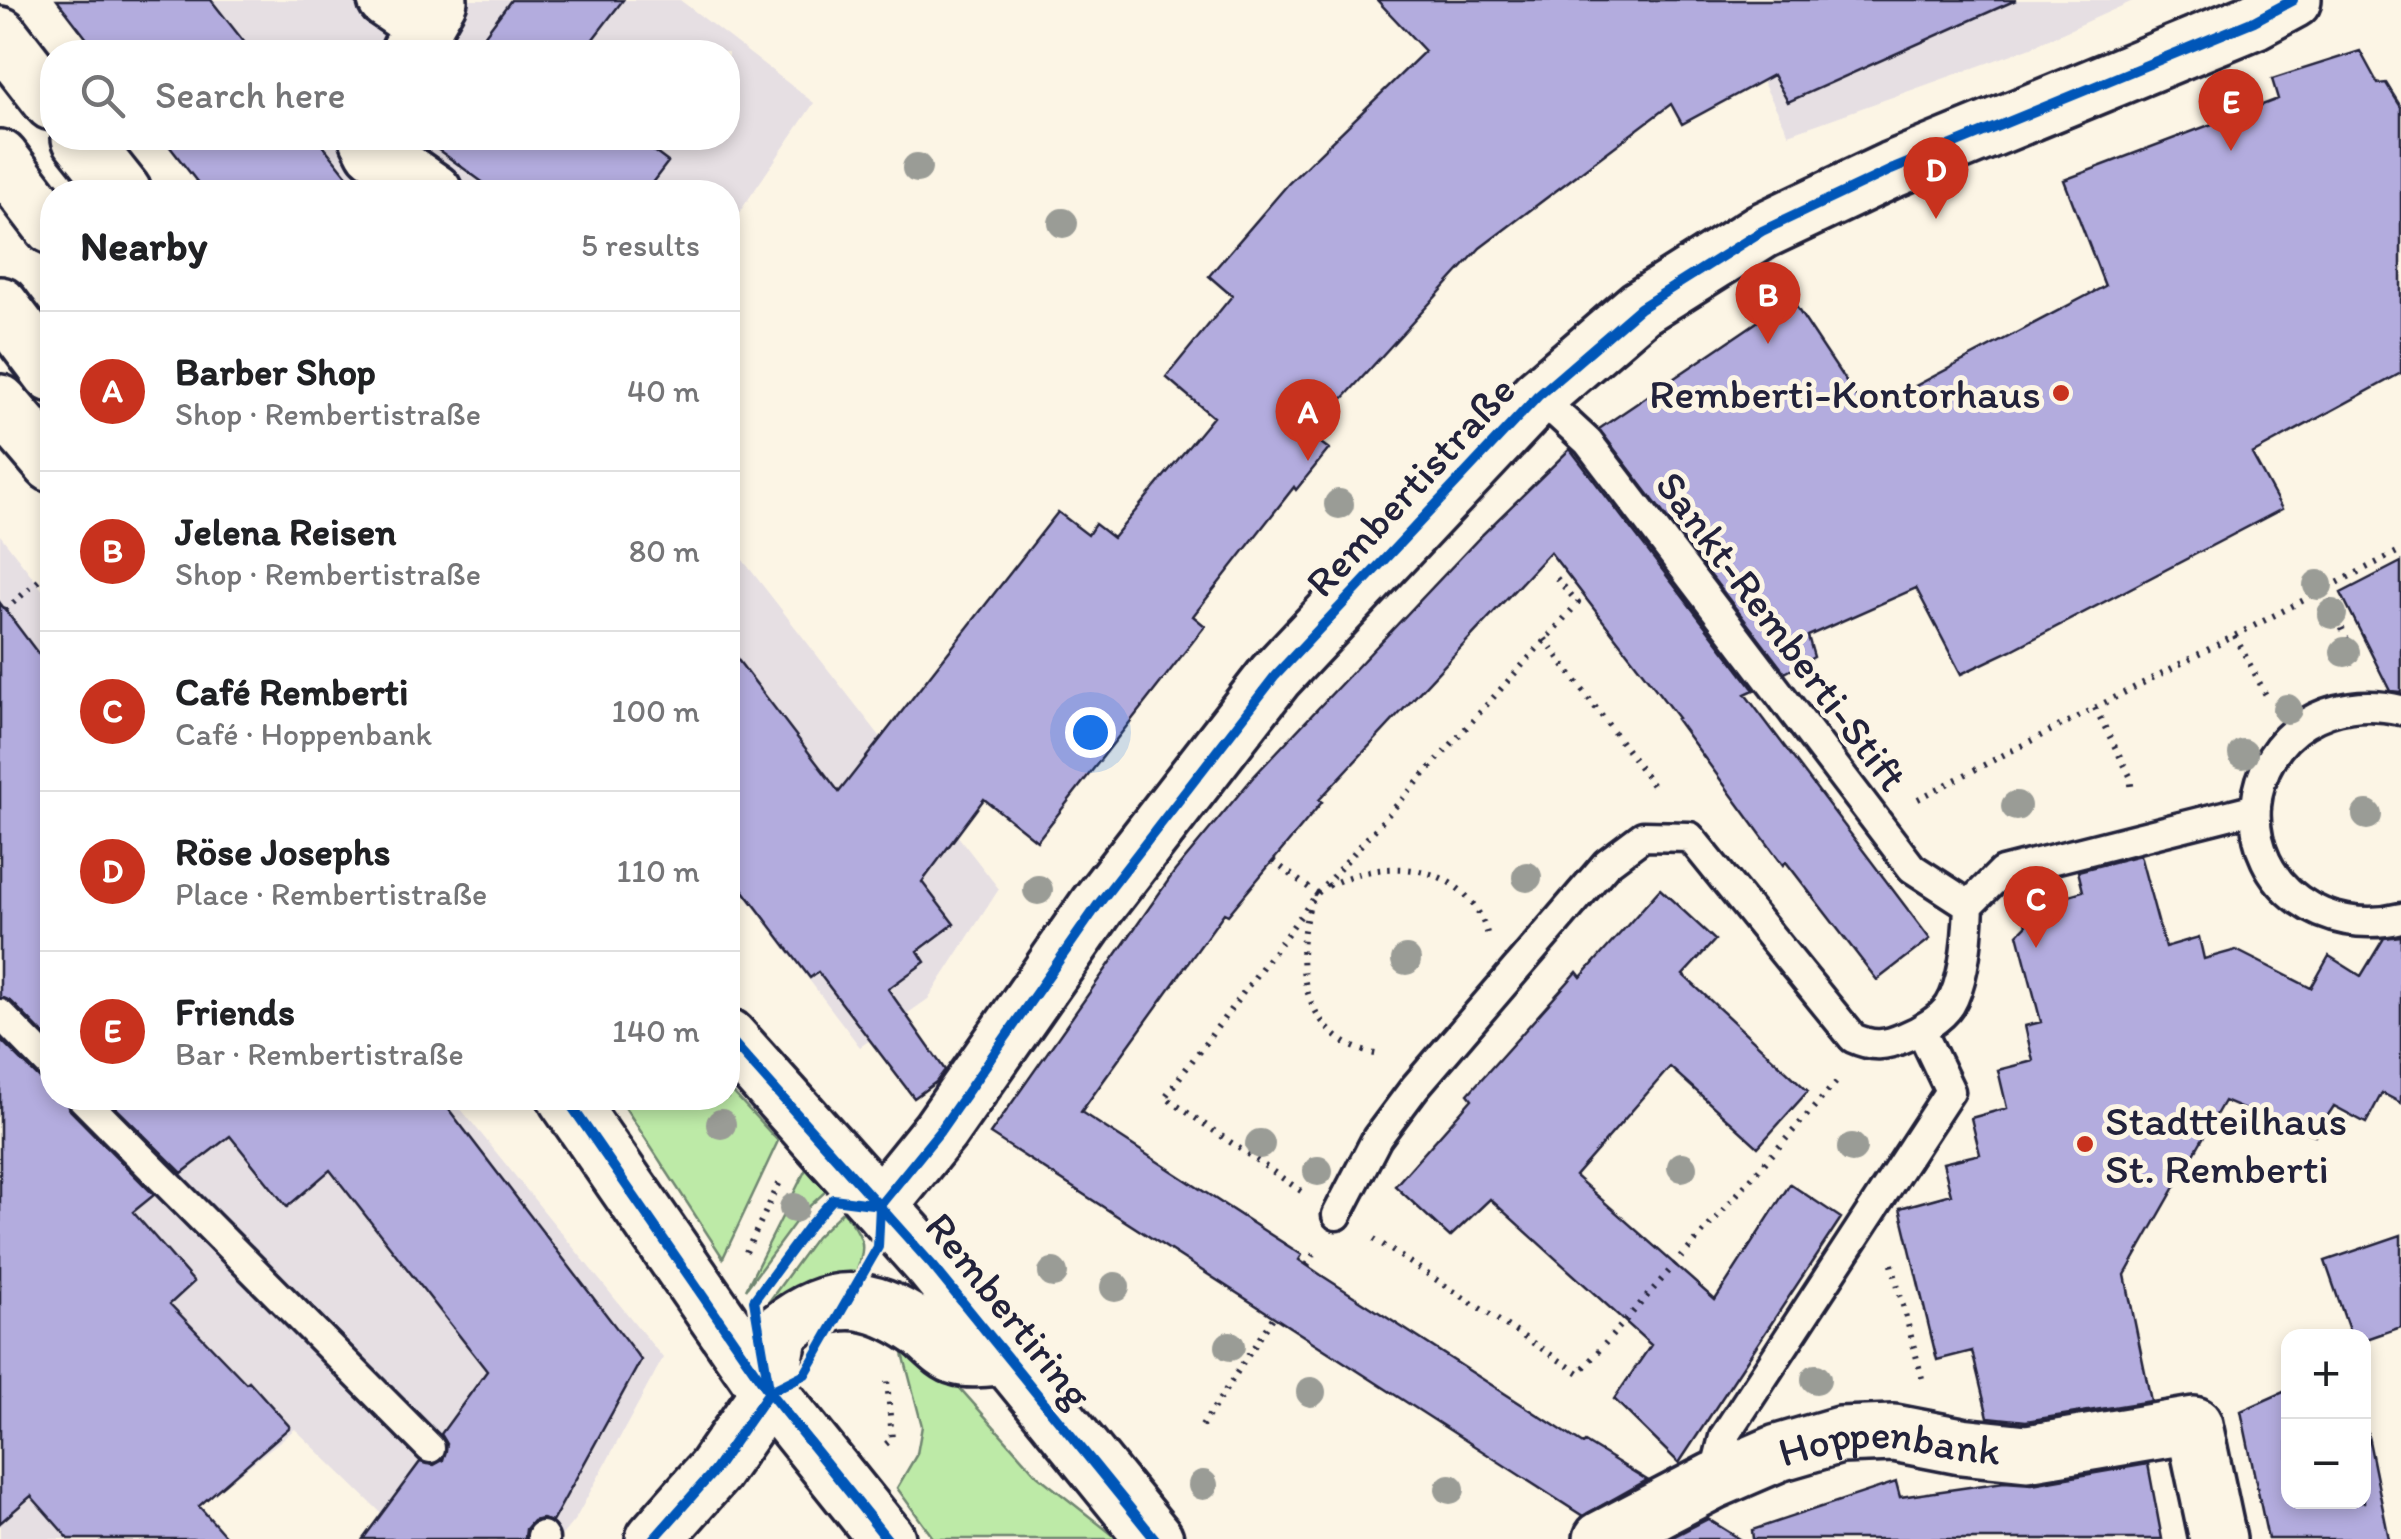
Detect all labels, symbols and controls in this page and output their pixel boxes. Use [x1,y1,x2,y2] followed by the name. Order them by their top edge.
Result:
[40,40,740,150] search box
[75,68,130,123] icon: search
[2198,68,2264,151] pin: E
[155,72,346,118] text: Search here
[1904,136,1968,219] pin: D
[80,220,207,271] text: Nearby
[581,226,700,264] text: 5 results
[1736,262,1800,344] pin: B
[175,349,376,395] text: Barber Shop
[1294,365,1526,607] street label: Rembertistraße
[1649,368,2041,419] place label: Remberti-Kontorhaus
[102,372,123,410] text: A
[627,372,700,410] text: 40 m
[1276,378,1340,461] pin: A
[2050,382,2072,404] marker: Remberti-Kontorhaus
[175,395,481,433] text: Shop · Rembertistraße
[1645,461,1919,801] street label: Sankt-Remberti-Stift
[175,509,397,555] text: Jelena Reisen
[102,532,123,570] text: B
[629,532,700,570] text: 80 m
[175,555,481,593] text: Shop · Rembertistraße
[175,669,408,715] text: Café Remberti
[102,692,123,730] text: C
[612,692,700,730] text: 100 m
[1065,707,1116,758] your location
[175,715,432,753] text: Café · Hoppenbank
[175,829,390,875] text: Röse Josephs
[102,852,123,890] text: D
[616,852,700,890] text: 110 m
[2004,866,2068,948] pin: C
[175,875,487,913] text: Place · Rembertistraße
[175,989,295,1035] text: Friends
[104,1012,121,1050] text: E
[612,1012,700,1050] text: 140 m
[175,1035,464,1073] text: Bar · Rembertistraße
[2105,1095,2347,1194] place label: Stadtteilhaus St. Remberti
[2074,1133,2096,1155] marker: Stadtteilhaus St. Remberti
[915,1202,1104,1419] street label: Rembertiring
[2281,1329,2371,1509] map controls
[2281,1329,2371,1419] button: +
[1772,1407,2003,1477] street label: Hoppenbank
[2281,1419,2371,1509] button: −

